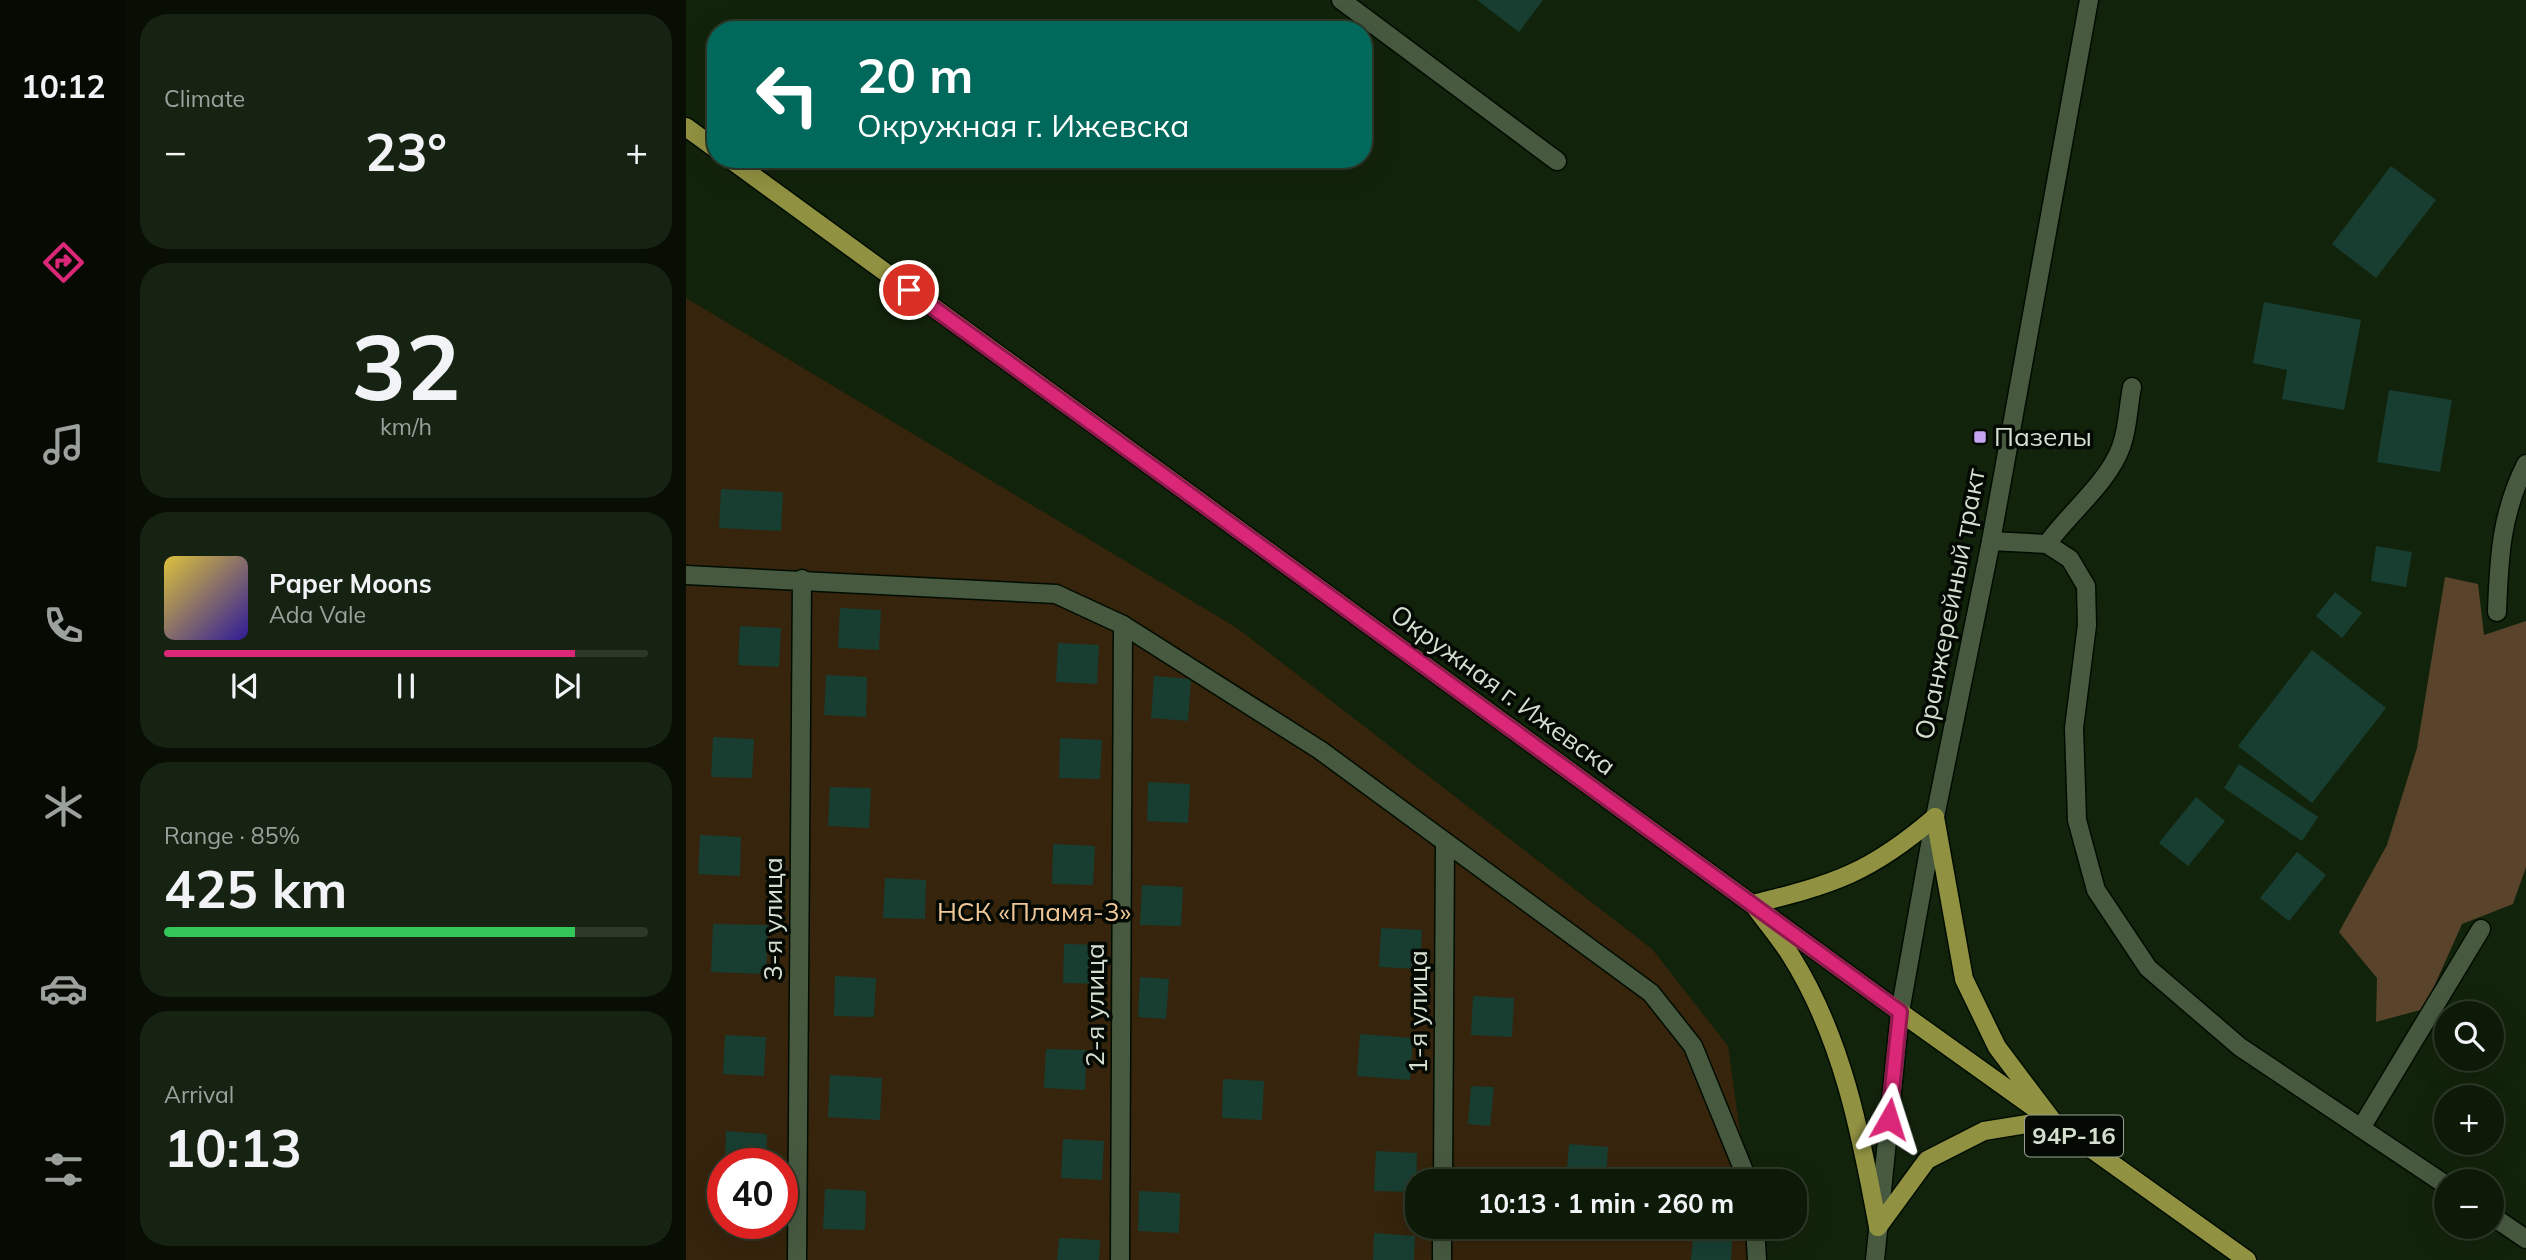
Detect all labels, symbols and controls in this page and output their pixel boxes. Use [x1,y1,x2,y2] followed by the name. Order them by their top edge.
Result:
[857,44,973,105] text: 20 m
[742,49,833,140] icon: left
[21,66,105,106] text: 10:12
[164,84,245,113] text: Climate
[857,105,1189,145] text: Окружная г. Ижевска
[365,119,447,184] text: 23°
[164,127,187,175] text: −
[625,127,648,175] text: +
[39,238,88,287] icon: directions
[879,260,939,320] pin
[890,271,928,309] icon: arrive
[351,309,461,423] text: 32
[380,412,432,441] text: km/h
[39,420,88,469] icon: music
[1994,420,2092,453] place label: Пазелы
[1972,429,1988,445] marker: Пазелы
[1907,466,1992,742] street label: Оранжерейный тракт
[269,567,432,600] text: Paper Moons
[1384,597,1622,782] street label: Окружная г. Ижевска
[269,600,366,629] text: Ada Vale
[39,601,88,650] icon: phone
[226,667,264,705] icon: previous
[387,667,425,705] icon: pause
[548,667,586,705] icon: next
[39,782,88,831] icon: climate
[164,821,300,850] text: Range · 85%
[164,856,347,921] text: 425 km
[756,857,789,981] street label: 3-я улица
[937,895,1131,928] park label: НСК «Пламя-3»
[1078,943,1111,1067] street label: 2-я улица
[1401,950,1434,1074] street label: 1-я улица
[39,964,88,1013] icon: car
[2434,1001,2504,1239] map controls
[2434,1001,2504,1071] button: search
[164,1080,234,1109] text: Arrival
[1852,1082,1926,1156] position arrow
[2434,1085,2504,1155] button: +
[164,1115,302,1180] text: 10:13
[2025,1116,2123,1156] road number: 94Р-16
[39,1145,88,1194] icon: filters
[707,1148,798,1239] speed limit sign: 40
[2434,1169,2504,1239] button: −
[1478,1187,1734,1220] text: 10:13 · 1 min · 260 m

